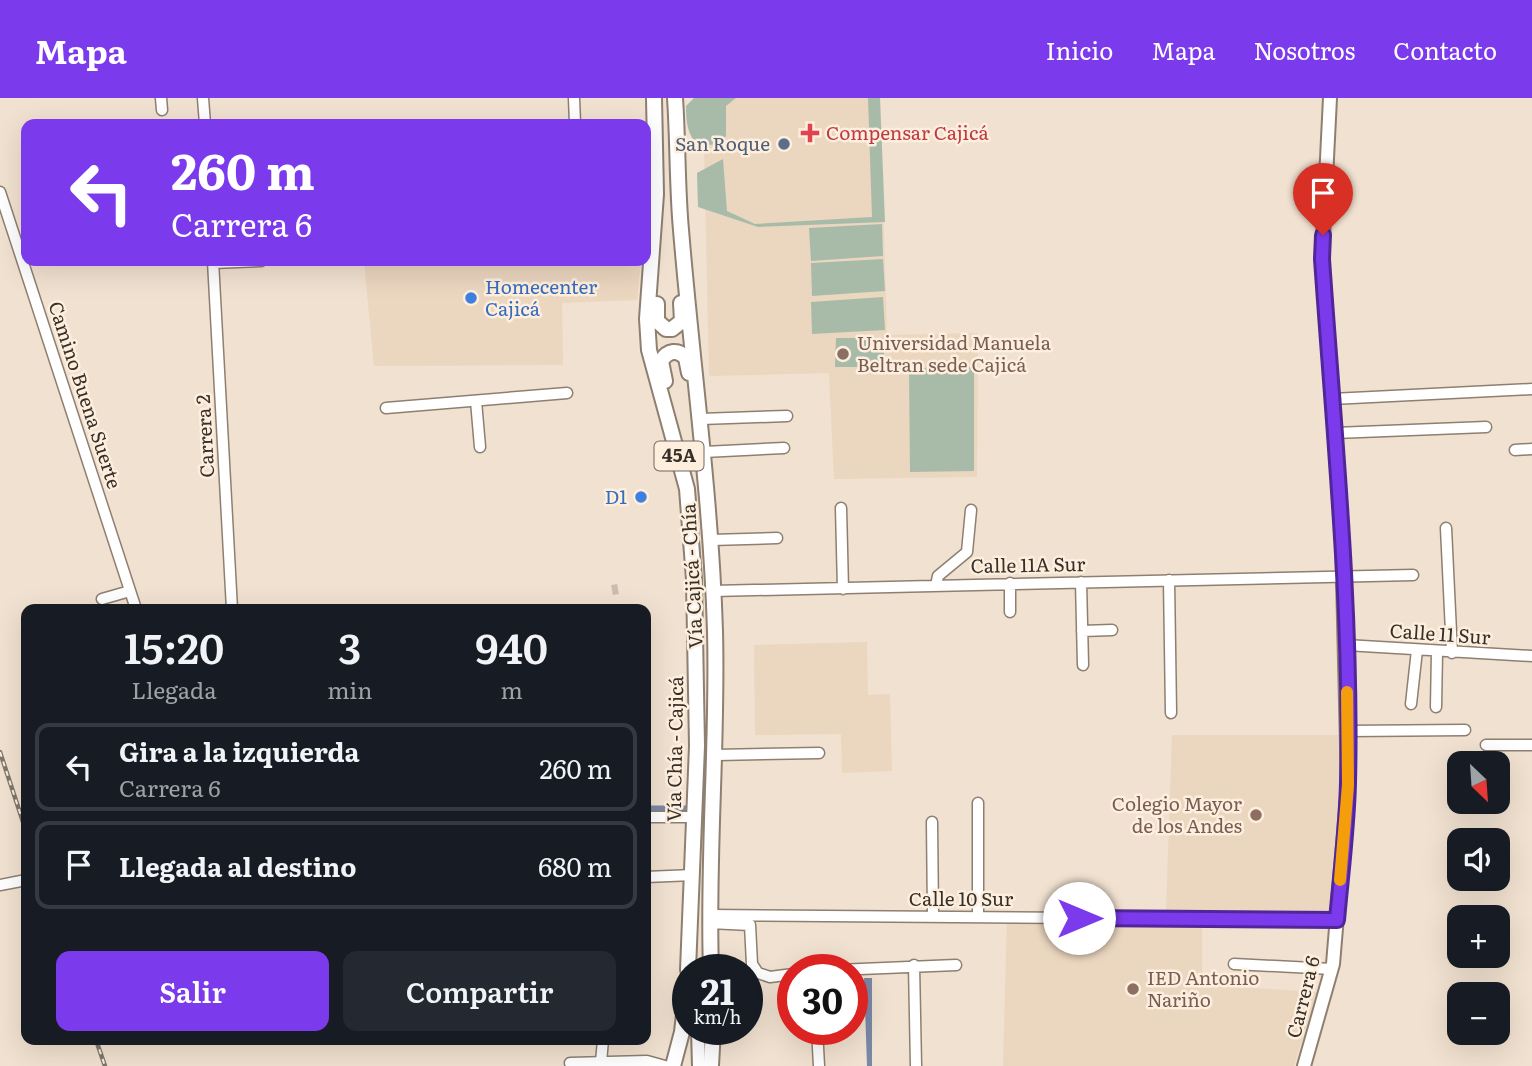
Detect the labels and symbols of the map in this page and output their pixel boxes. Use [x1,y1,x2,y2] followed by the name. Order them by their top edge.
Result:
[826,118,989,146] place label: Compensar Cajicá
[800,123,820,143] marker: Compensar Cajicá
[675,129,770,157] place label: San Roque
[776,136,792,152] marker: San Roque
[1293,163,1353,235] pin
[485,272,597,322] place label: Homecenter Cajicá
[463,290,479,306] marker: Homecenter Cajicá
[42,297,130,492] street label: Camino Buena Suerte
[857,328,1052,378] place label: Universidad Manuela Beltran sede Cajicá
[835,346,851,362] marker: Universidad Manuela Beltran sede Cajicá
[188,394,220,478] street label: Carrera 2
[654,442,704,470] road number: 45A
[605,482,627,510] place label: D1
[633,489,649,505] marker: D1
[673,502,709,650] street label: Vía Cajicá - Chía
[970,549,1086,579] street label: Calle 11A Sur
[1389,616,1491,650] street label: Calle 11 Sur
[659,675,689,822] street label: Vía Chía - Cajicá
[1447,751,1510,814] north arrow
[1112,789,1242,839] place label: Colegio Mayor de los Andes
[1248,807,1264,823] marker: Colegio Mayor de los Andes
[1042,881,1116,955] position arrow
[909,884,1013,912] street label: Calle 10 Sur
[1278,953,1326,1041] street label: Carrera 6
[777,954,868,1045] speed limit sign: 30
[1147,963,1259,1013] place label: IED Antonio Nariño
[1125,981,1141,997] marker: IED Antonio Nariño

